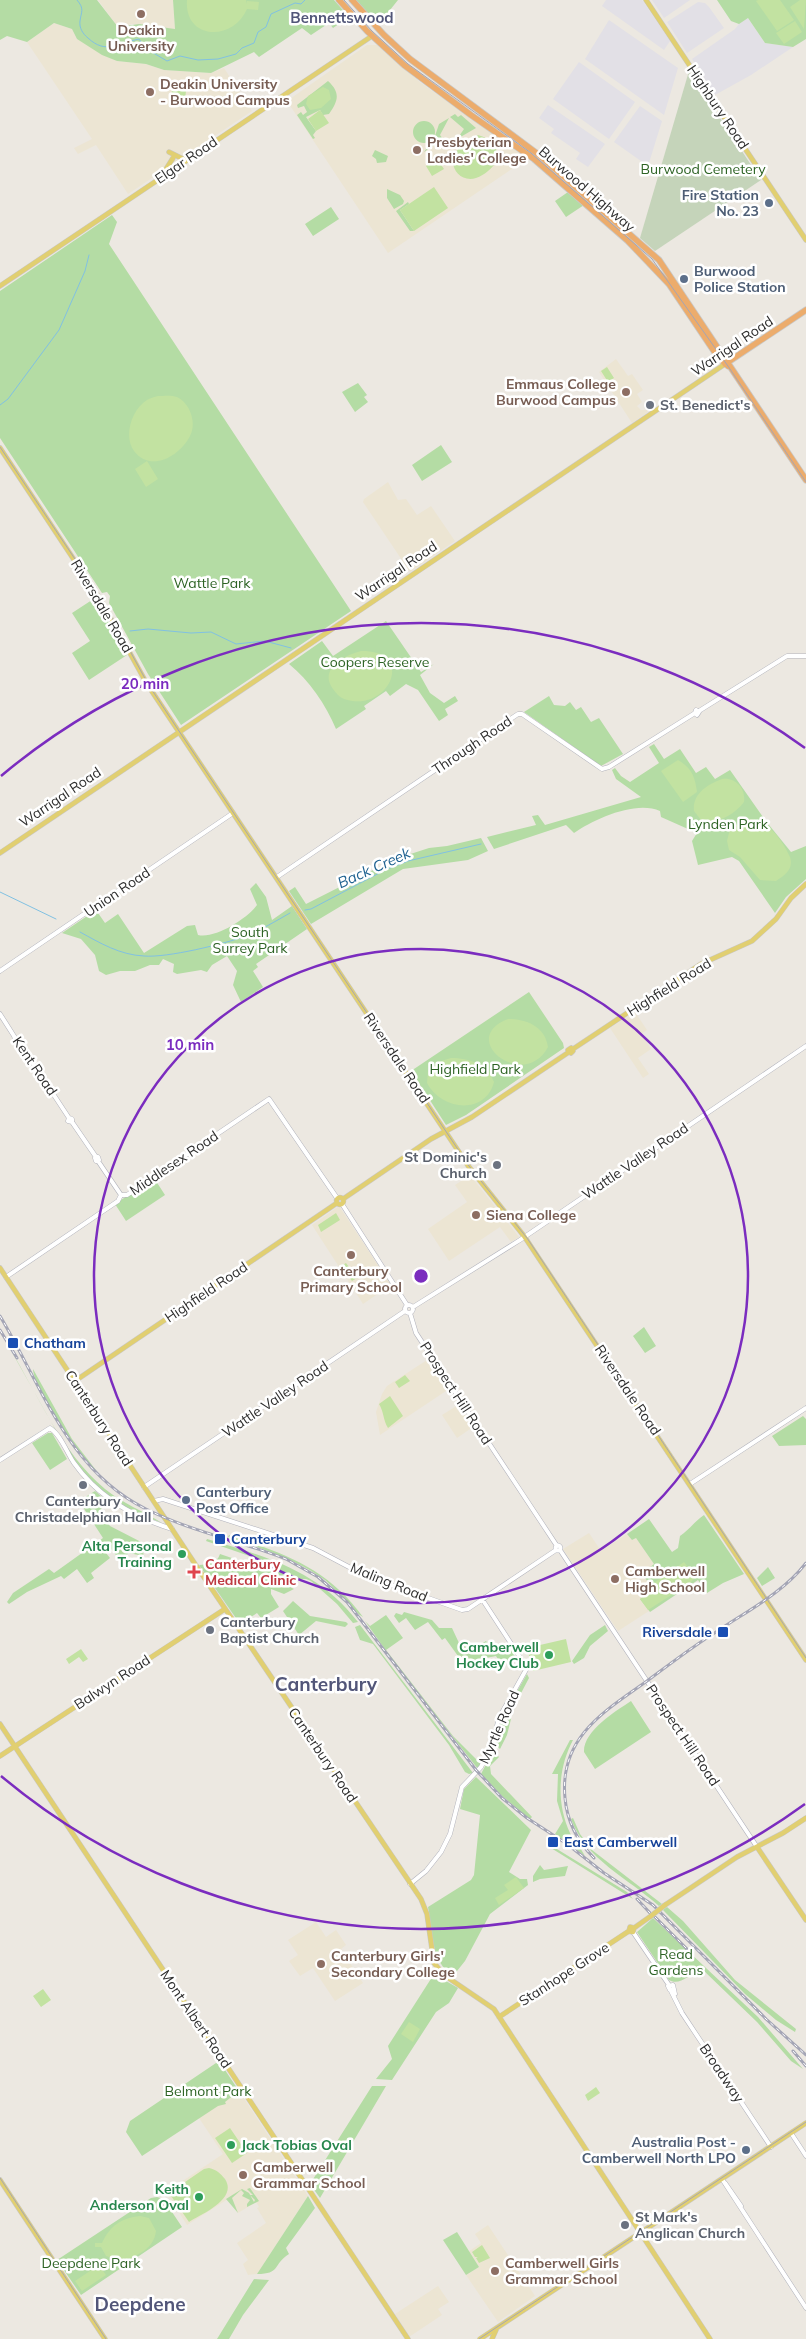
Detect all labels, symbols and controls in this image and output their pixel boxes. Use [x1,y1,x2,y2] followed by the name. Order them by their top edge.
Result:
[135,8,147,20] marker: Deakin University
[290,8,394,27] district label: Bennettswood
[108,21,175,55] place label: Deakin University
[683,61,753,153] street label: Highbury Road
[160,75,290,109] place label: Deakin University - Burwood Campus
[144,86,156,98] marker: Deakin University - Burwood Campus
[151,133,221,187] street label: Elgar Road
[427,133,527,167] place label: Presbyterian Ladies' College
[535,142,639,236] street label: Burwood Highway
[411,144,423,156] marker: Presbyterian Ladies' College
[640,160,766,178] park label: Burwood Cemetery
[682,186,759,220] place label: Fire Station No. 23
[763,197,775,209] marker: Fire Station No. 23
[694,262,786,296] place label: Burwood Police Station
[678,273,690,285] marker: Burwood Police Station
[688,312,776,380] street label: Warrigal Road
[496,375,616,409] place label: Emmaus College Burwood Campus
[620,386,632,398] marker: Emmaus College Burwood Campus
[660,396,750,414] place label: St. Benedict's
[644,399,656,411] marker: St. Benedict's
[352,537,440,605] street label: Warrigal Road
[67,556,137,656] street label: Riversdale Road
[174,574,251,592] park label: Wattle Park
[321,653,429,671] park label: Coopers Reserve
[121,674,169,693] text: 20 min
[429,712,515,778] street label: Through Road
[16,763,104,831] street label: Warrigal Road
[688,815,769,833] park label: Lynden Park
[334,843,414,892] water label: Back Creek
[80,863,154,921] street label: Union Road
[213,923,288,957] park label: South Surrey Park
[623,954,715,1020] street label: Highfield Road
[360,1009,434,1107] street label: Riversdale Road
[9,1033,61,1099] street label: Kent Road
[166,1035,214,1054] text: 10 min
[429,1060,521,1078] park label: Highfield Park
[578,1119,692,1203] street label: Wattle Valley Road
[126,1127,222,1199] street label: Middlesex Road
[404,1148,487,1182] place label: St Dominic's Church
[491,1159,503,1171] marker: St Dominic's Church
[486,1206,576,1224] place label: Siena College
[470,1209,482,1221] marker: Siena College
[345,1249,357,1261] marker: Canterbury Primary School
[161,1258,251,1326] street label: Highfield Road
[300,1262,402,1296] place label: Canterbury Primary School
[412,1267,430,1285] centre of rings
[24,1334,86,1352] place label: Chatham
[6,1336,20,1350] marker: Chatham
[416,1338,496,1448] street label: Prospect Hill Road
[591,1341,665,1439] street label: Riversdale Road
[218,1357,332,1441] street label: Wattle Valley Road
[61,1367,137,1469] street label: Canterbury Road
[77,1479,89,1491] marker: Canterbury Christadelphian Hall
[196,1483,272,1517] place label: Canterbury Post Office
[15,1492,151,1526] place label: Canterbury Christadelphian Hall
[180,1494,192,1506] marker: Canterbury Post Office
[231,1530,307,1548] place label: Canterbury
[213,1532,227,1546] marker: Canterbury
[82,1537,172,1571] place label: Alta Personal Training
[176,1548,188,1560] marker: Alta Personal Training
[205,1555,296,1589] place label: Canterbury Medical Clinic
[348,1558,430,1606] street label: Maling Road
[625,1562,705,1596] place label: Camberwell High School
[187,1565,201,1579] marker: Canterbury Medical Clinic
[609,1573,621,1585] marker: Camberwell High School
[220,1613,319,1647] place label: Canterbury Baptist Church
[642,1623,712,1641] place label: Riversdale
[204,1624,216,1636] marker: Canterbury Baptist Church
[716,1625,730,1639] marker: Riversdale
[456,1638,539,1672] place label: Camberwell Hockey Club
[543,1649,555,1661] marker: Camberwell Hockey Club
[71,1651,153,1713] street label: Balwyn Road
[275,1672,378,1696] district label: Canterbury
[642,1681,724,1789] street label: Prospect Hill Road
[475,1687,523,1767] street label: Myrtle Road
[285,1704,361,1806] street label: Canterbury Road
[564,1833,677,1851] place label: East Camberwell
[546,1835,560,1849] marker: East Camberwell
[515,1938,613,2010] street label: Stanhope Grove
[649,1945,703,1979] park label: Read Gardens
[331,1947,455,1981] place label: Canterbury Girls' Secondary College
[315,1958,327,1970] marker: Canterbury Girls' Secondary College
[156,1966,236,2072] street label: Mont Albert Road
[696,2040,749,2106] street label: Broadway
[165,2082,252,2100] park label: Belmont Park
[582,2133,736,2167] place label: Australia Post - Camberwell North LPO
[241,2136,352,2154] place label: Jack Tobias Oval
[225,2139,237,2151] marker: Jack Tobias Oval
[740,2144,752,2156] marker: Australia Post - Camberwell North LPO
[253,2158,365,2192] place label: Camberwell Grammar School
[237,2169,249,2181] marker: Camberwell Grammar School
[90,2180,189,2214] place label: Keith Anderson Oval
[193,2191,205,2203] marker: Keith Anderson Oval
[635,2208,745,2242] place label: St Mark's Anglican Church
[619,2219,631,2231] marker: St Mark's Anglican Church
[41,2254,141,2272] park label: Deepdene Park
[505,2254,619,2288] place label: Camberwell Girls Grammar School
[489,2265,501,2277] marker: Camberwell Girls Grammar School
[94,2292,186,2316] district label: Deepdene

